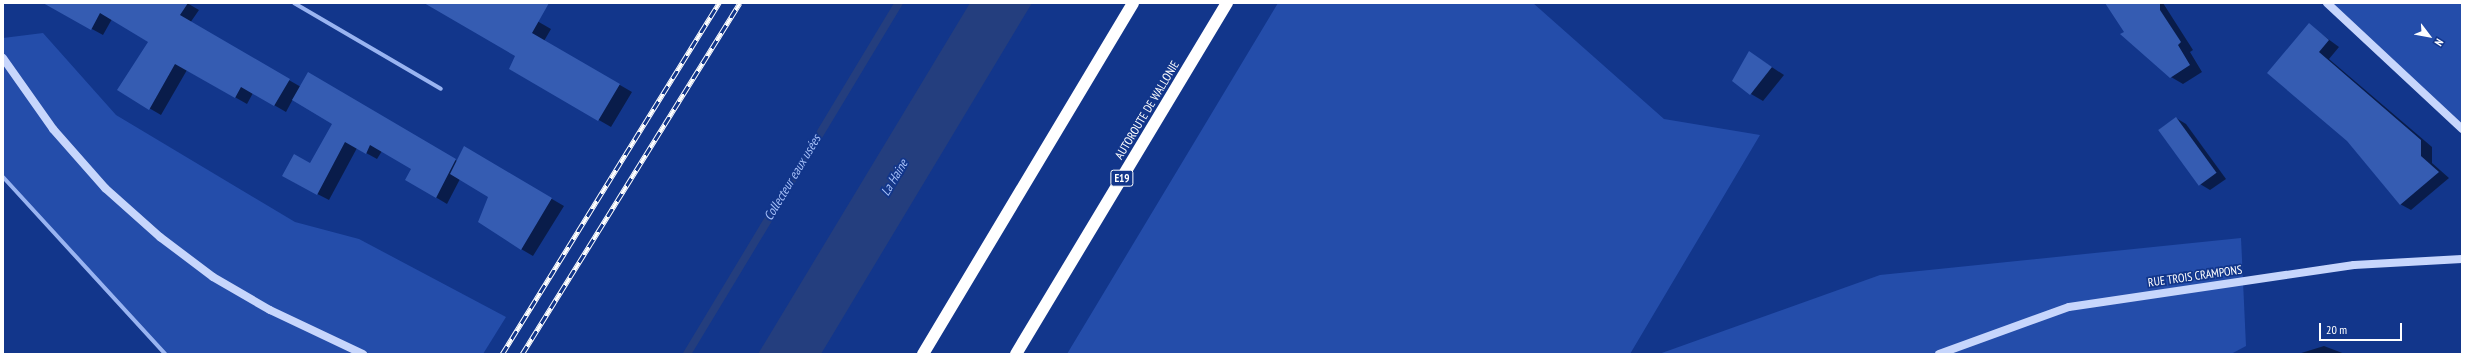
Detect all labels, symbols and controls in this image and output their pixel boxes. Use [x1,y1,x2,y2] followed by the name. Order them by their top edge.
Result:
[2409,16,2449,56] north arrow
[2432,36,2447,49] text: N
[1112,58,1182,162] street label: AUTOROUTE DE WALLONIE
[761,132,825,224] water label: Collecteur eaux usées
[878,157,912,199] water label: La Haine
[1110,169,1134,187] road number: E19
[2147,262,2243,290] street label: RUE TROIS CRAMPONS
[2321,315,2404,341] scale bar
[2326,322,2347,337] text: 20 m

